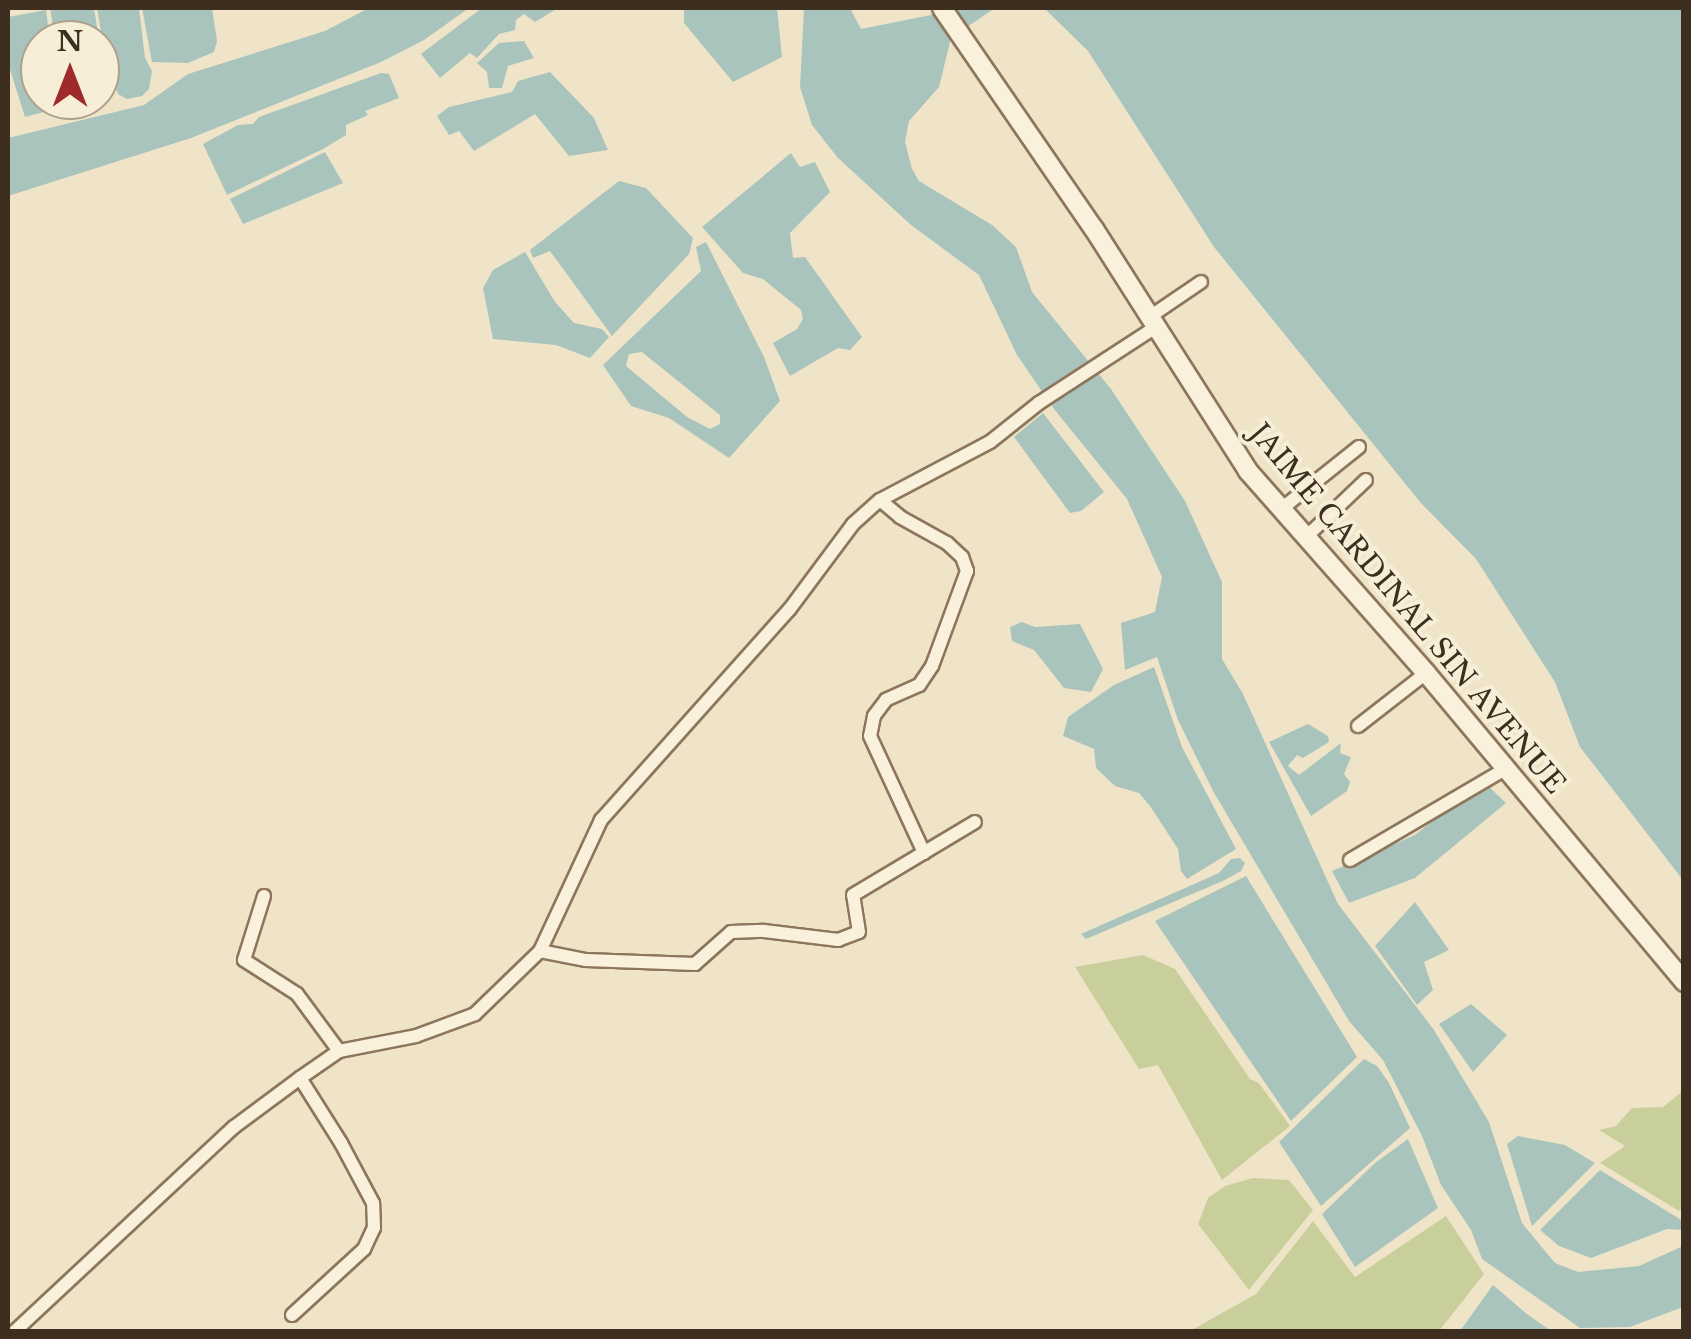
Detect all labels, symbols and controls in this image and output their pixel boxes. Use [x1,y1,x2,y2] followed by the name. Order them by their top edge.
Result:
[20,20,120,120] north arrow
[57,24,83,59] text: N
[1242,417,1572,801] street label: JAIME CARDINAL SIN AVENUE

